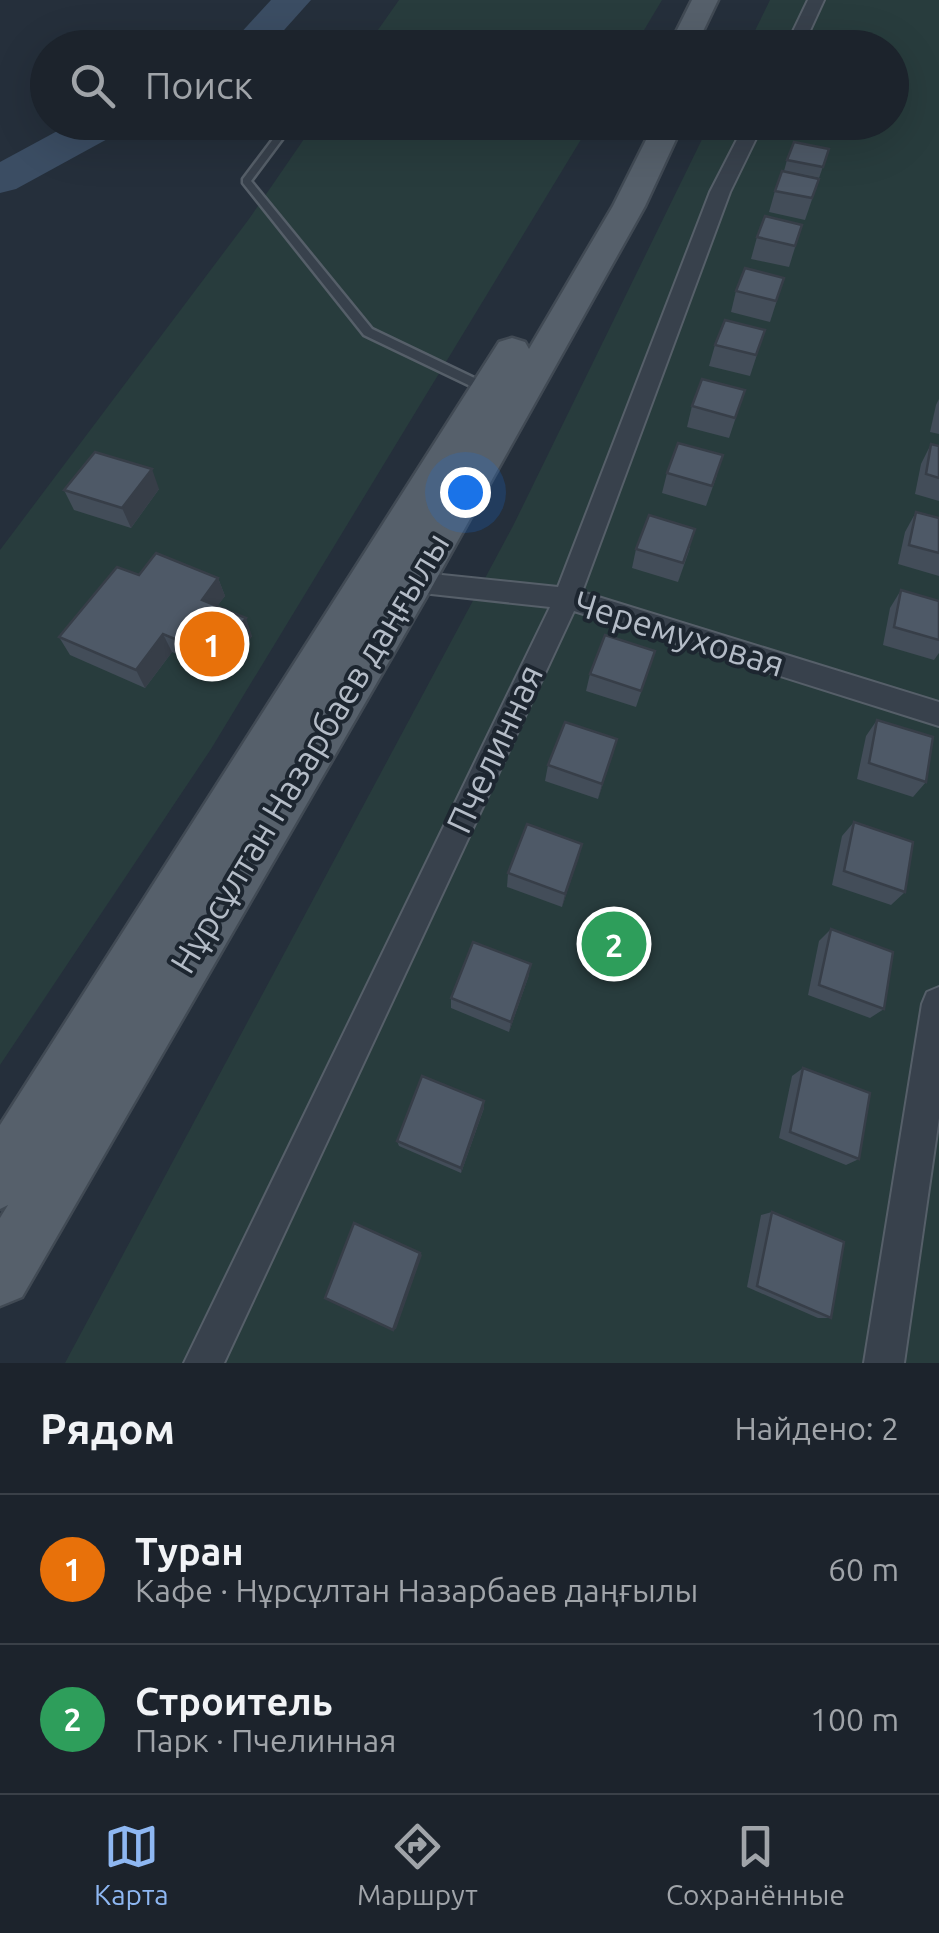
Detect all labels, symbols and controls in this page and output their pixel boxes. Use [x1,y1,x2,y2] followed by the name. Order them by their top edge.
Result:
[30,30,909,140] search box
[65,58,120,113] icon: search
[145,64,253,106] text: Поиск
[440,467,491,518] your location
[162,525,457,980] street label: Нұрсұлтан Назарбаев даңғылы
[569,582,789,684] street label: Черемуховая
[180,606,244,682] pin: 1
[438,658,550,839] street label: Пчелинная
[582,906,646,982] pin: 2
[40,1405,175,1452] text: Рядом
[734,1410,899,1446] text: Найдено: 2
[135,1530,244,1572] text: Туран
[63,1551,82,1587] text: 1
[828,1551,899,1587] text: 60 m
[135,1572,698,1608] text: Кафе · Нұрсұлтан Назарбаев даңғылы
[135,1680,333,1722] text: Строитель
[63,1701,82,1737] text: 2
[810,1701,899,1737] text: 100 m
[135,1722,396,1758] text: Парк · Пчелинная
[94,1819,169,1910] tab: Карта
[357,1819,478,1910] tab: Маршрут
[666,1819,845,1910] tab: Сохранённые

